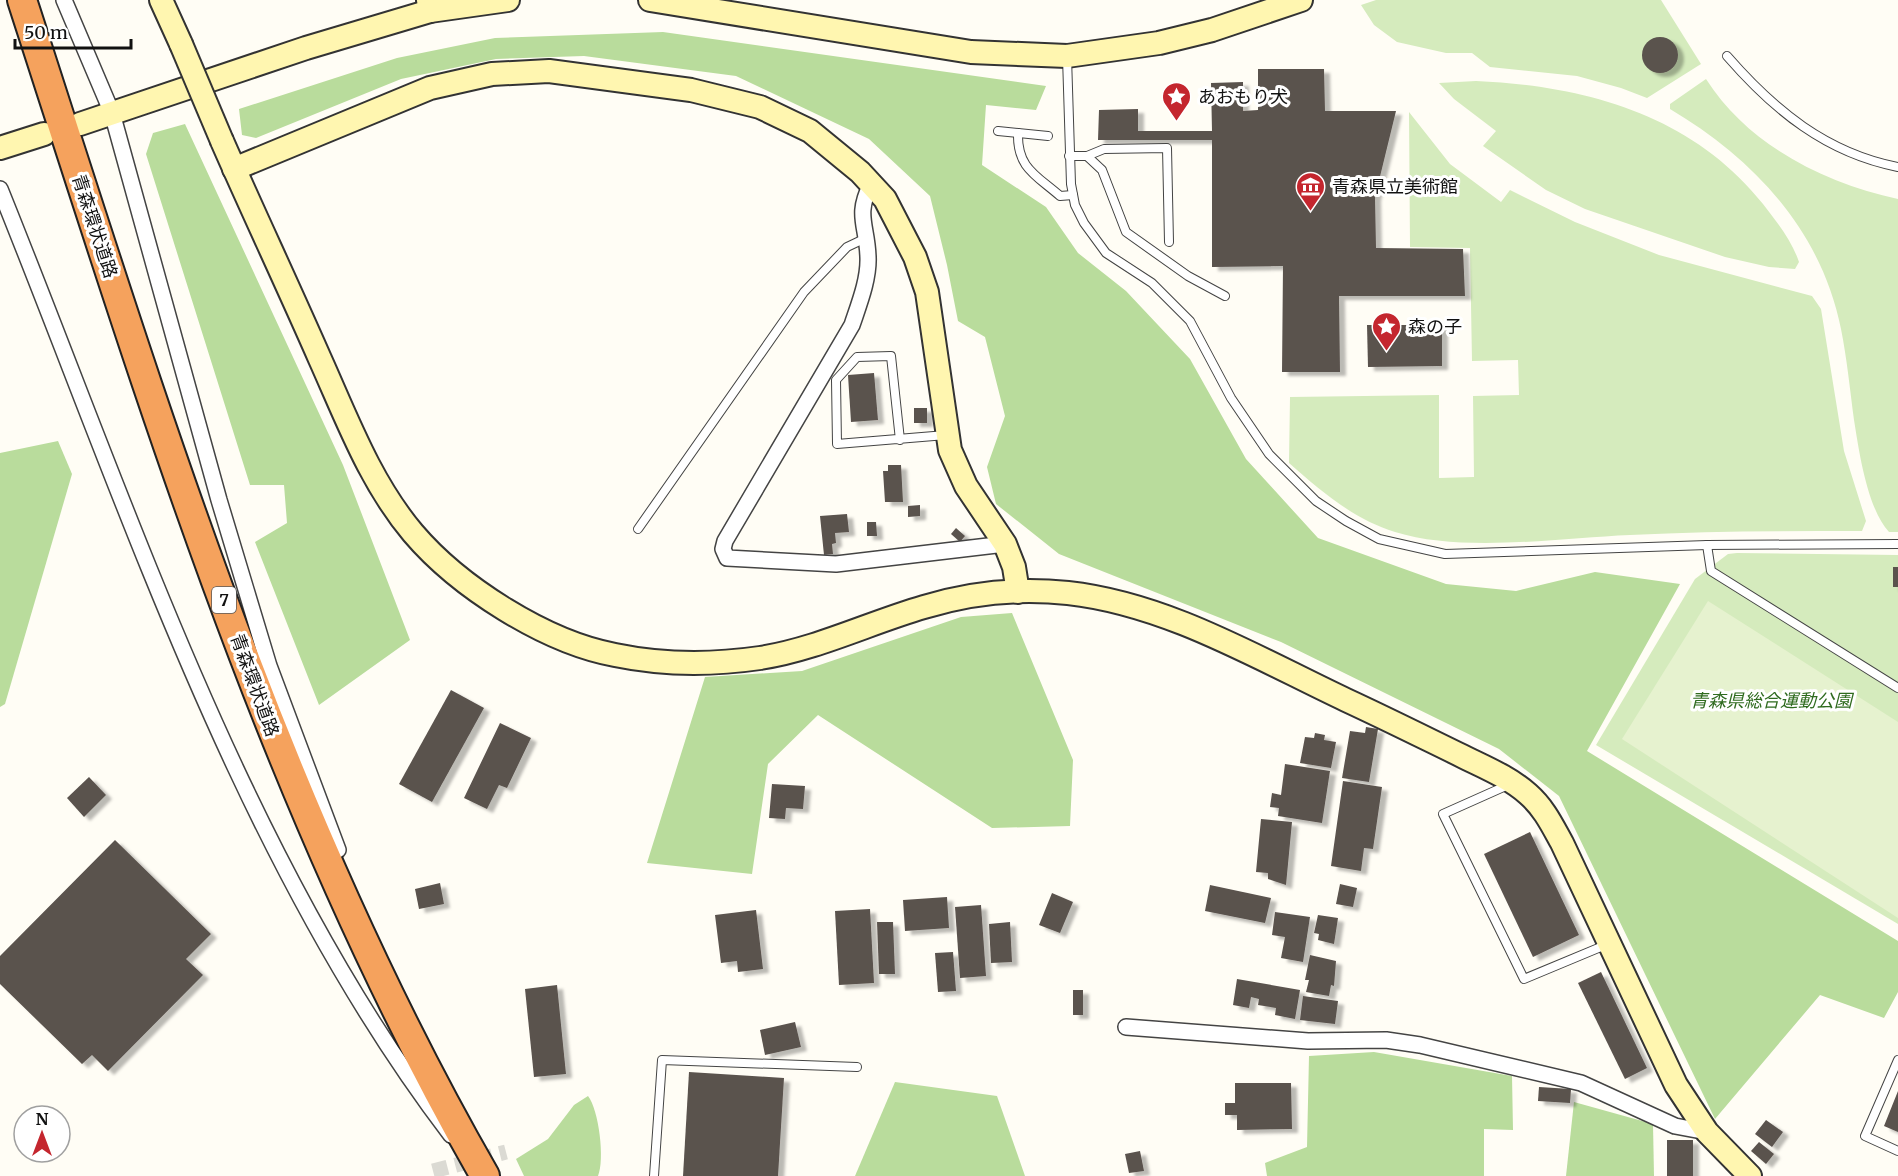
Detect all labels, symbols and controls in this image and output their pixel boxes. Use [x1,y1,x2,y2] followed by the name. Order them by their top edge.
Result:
[15,12,130,50] scale bar
[24,21,68,44] text: 50 m
[1161,80,1193,122] place icon: あおもり犬
[1198,85,1288,108] place label: あおもり犬
[1295,170,1327,212] museum icon: 青森県立美術館
[67,171,123,281] street label: 青森環状道路
[1332,175,1458,198] place label: 青森県立美術館
[1371,310,1403,352] place icon: 森の子
[1408,315,1462,338] place label: 森の子
[212,587,236,613] road number: 7
[226,630,284,740] street label: 青森環状道路
[1690,689,1855,712] park label: 青森県総合運動公園
[12,1104,72,1164] north arrow
[36,1109,49,1129] text: N

